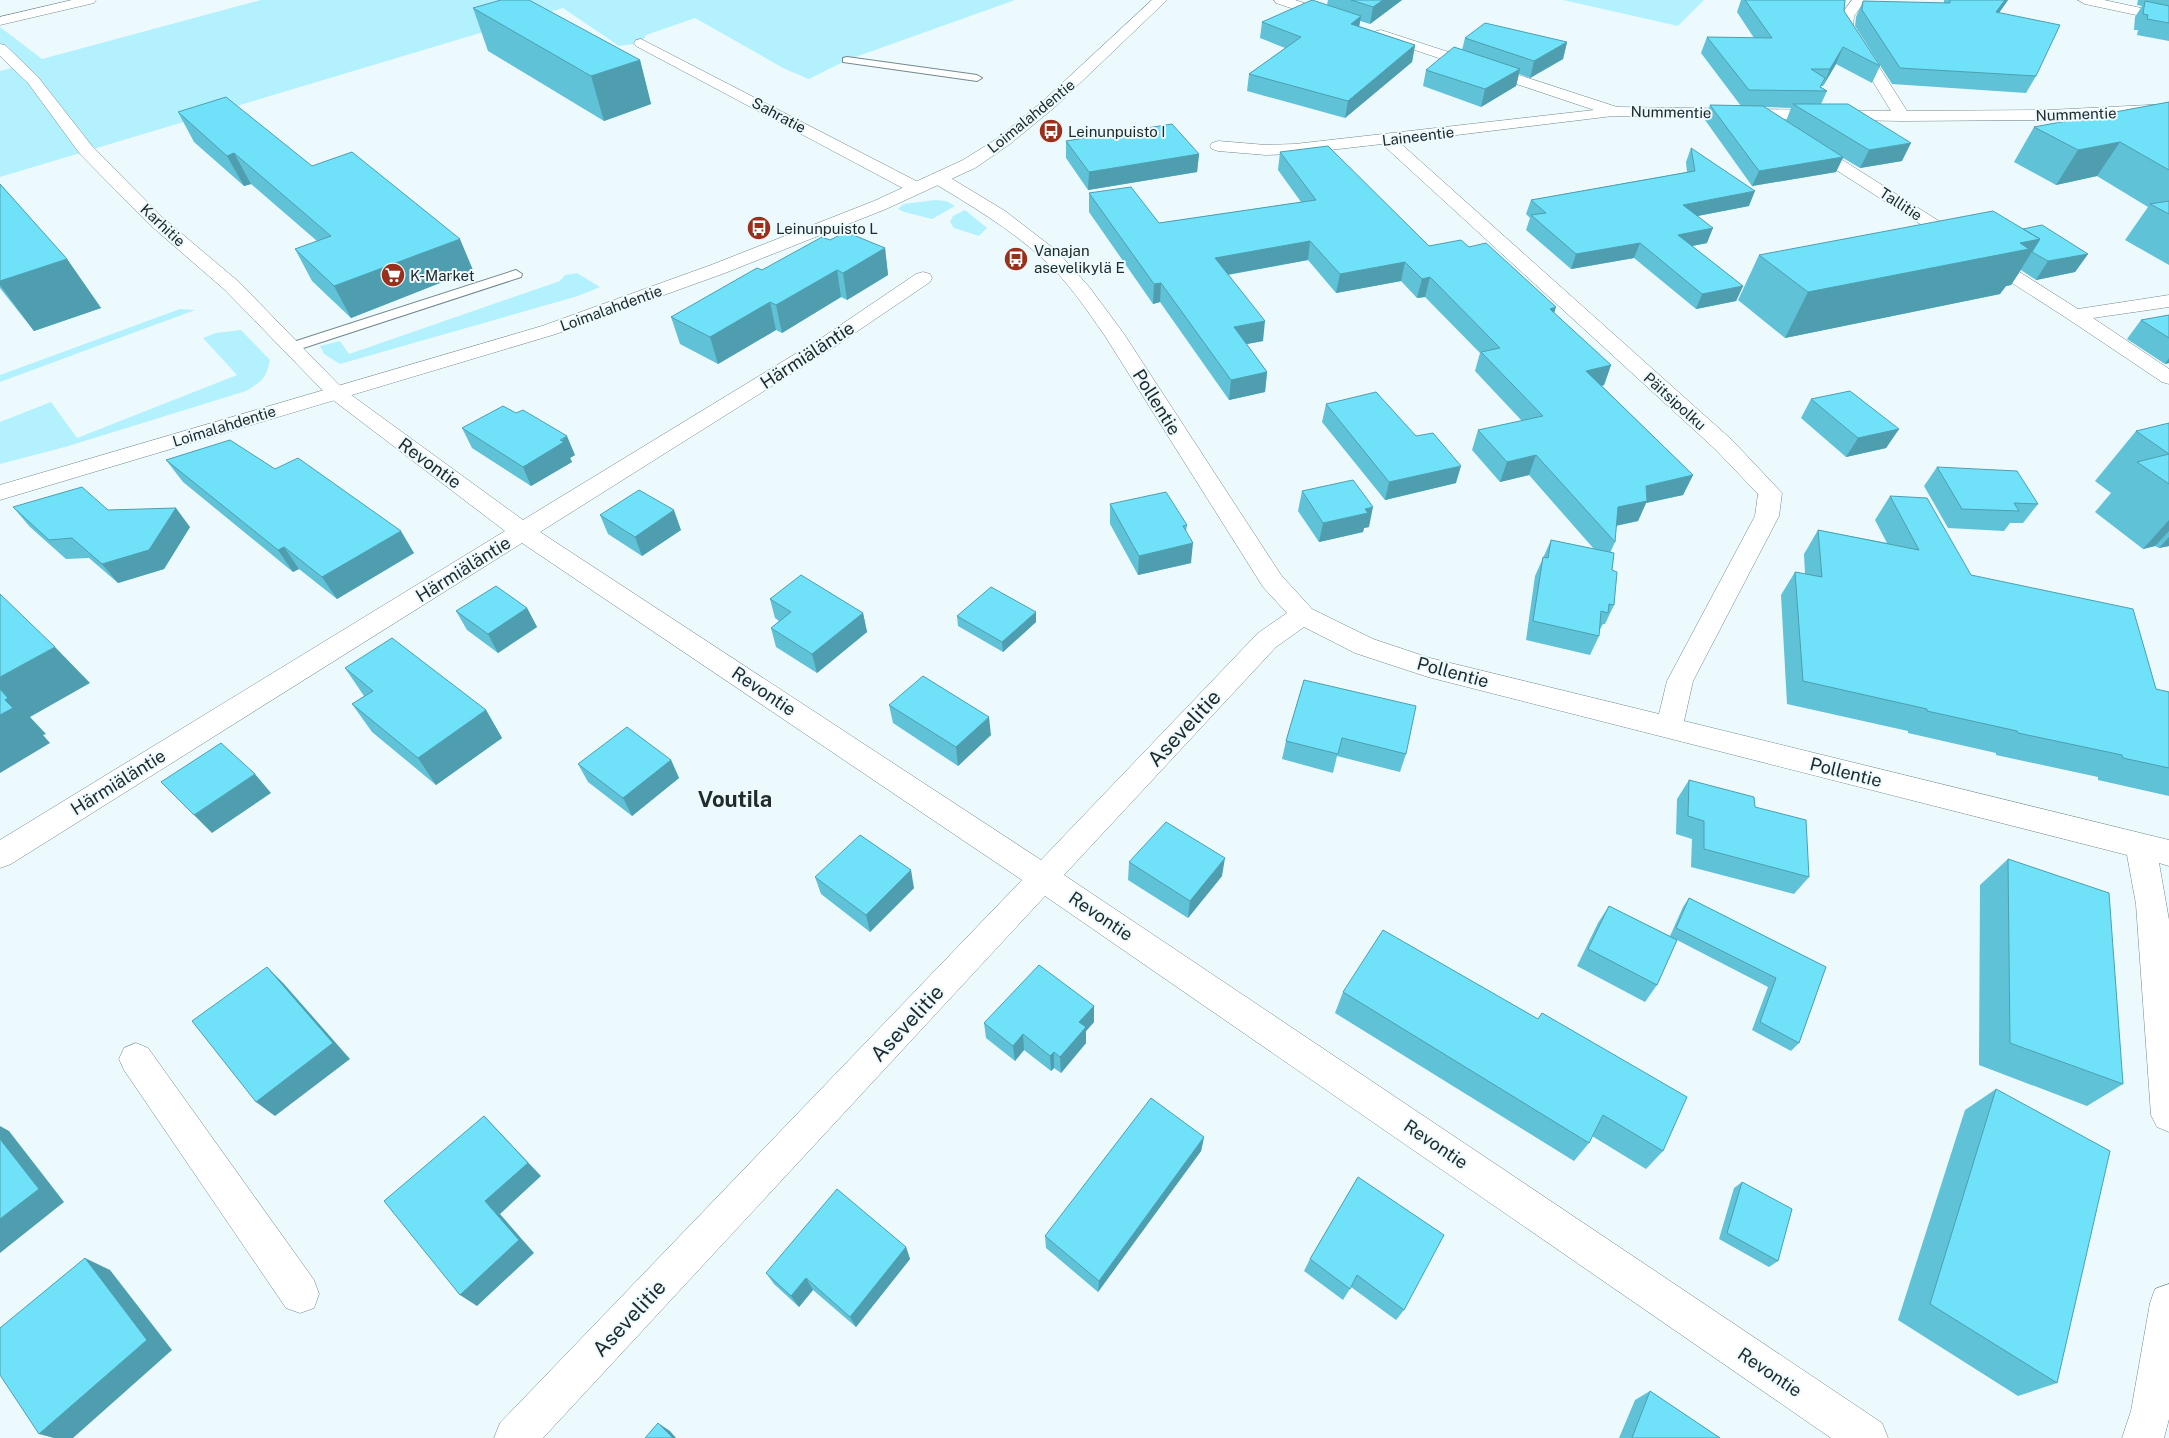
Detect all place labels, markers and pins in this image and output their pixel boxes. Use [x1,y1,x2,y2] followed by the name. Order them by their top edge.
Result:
[1038,118,1064,144] bus stop icon: Leinunpuisto I
[1068,123,1166,140] place label: Leinunpuisto I
[746,215,772,241] bus stop icon: Leinunpuisto L
[776,220,878,237] place label: Leinunpuisto L
[1034,242,1125,276] place label: Vanajan asevelikylä E
[1003,246,1029,272] bus stop icon: Vanajan asevelikylä E
[380,262,406,288] supermarket icon: K-Market
[410,267,475,284] place label: K-Market

